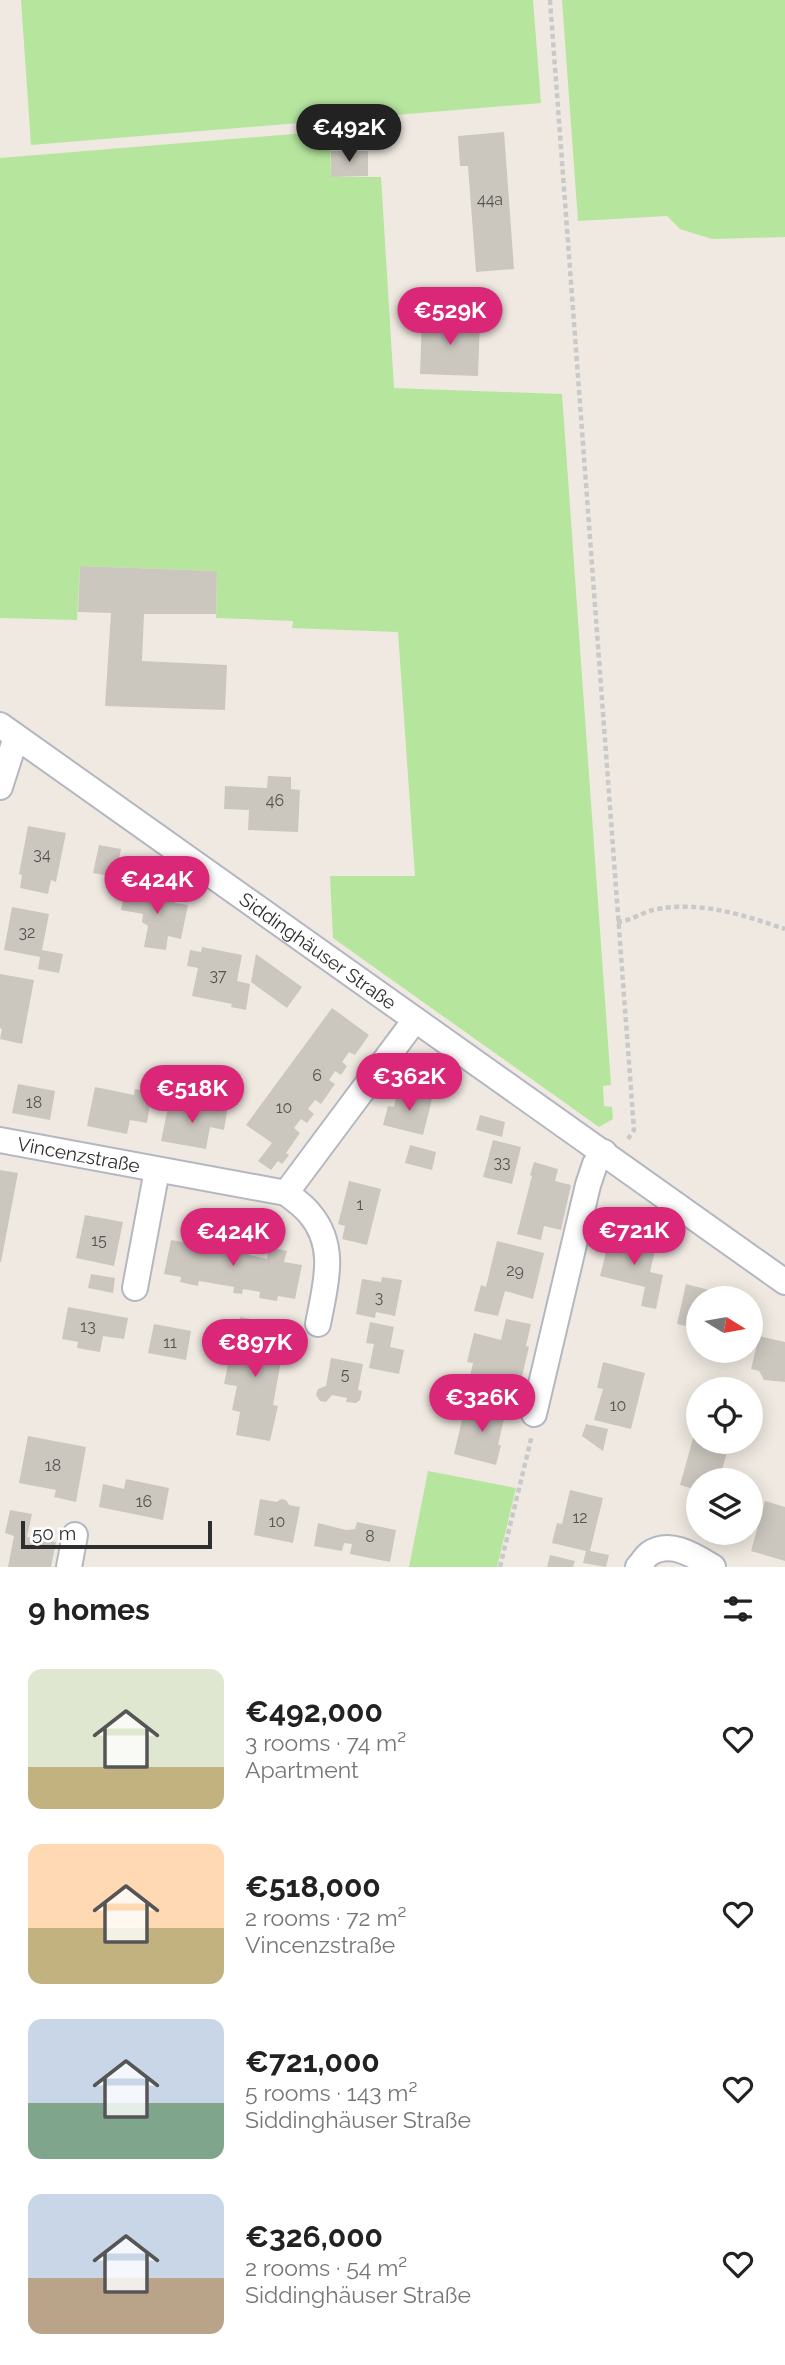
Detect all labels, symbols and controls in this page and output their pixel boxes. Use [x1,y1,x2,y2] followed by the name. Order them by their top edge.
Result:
[300,104,398,164] pin: €492K
[312,113,386,140] text: €492K
[477,190,503,209] house number: 44a
[401,288,499,347] pin: €529K
[413,296,487,323] text: €529K
[266,791,284,810] house number: 46
[33,845,51,864] house number: 34
[108,856,206,916] pin: €424K
[121,865,193,892] text: €424K
[235,888,401,1014] street label: Siddinghäuser Straße
[19,923,35,942] house number: 32
[209,966,227,985] house number: 37
[360,1054,458,1113] pin: €362K
[372,1062,446,1089] text: €362K
[143,1066,241,1125] pin: €518K
[312,1066,322,1085] house number: 6
[156,1074,228,1101] text: €518K
[26,1093,42,1112] house number: 18
[276,1098,292,1117] house number: 10
[16,1132,142,1177] street label: Vincenzstraße
[493,1153,511,1172] house number: 33
[357,1195,364,1214] house number: 1
[184,1208,282,1268] pin: €424K
[585,1208,683,1267] pin: €721K
[599,1216,669,1243] text: €721K
[197,1217,269,1244] text: €424K
[91,1231,107,1250] house number: 15
[506,1261,524,1280] house number: 29
[686,1286,763,1363] north arrow
[686,1286,763,1545] map controls
[375,1288,383,1307] house number: 3
[80,1317,96,1336] house number: 13
[206,1320,304,1379] pin: €897K
[218,1328,292,1355] text: €897K
[163,1333,177,1352] house number: 11
[341,1365,350,1384] house number: 5
[433,1374,531,1434] pin: €326K
[686,1377,763,1454] button: locate
[445,1383,519,1410] text: €326K
[610,1396,626,1415] house number: 10
[45,1456,61,1475] house number: 18
[686,1468,763,1545] button: layers
[136,1492,152,1511] house number: 16
[572,1508,588,1527] house number: 12
[269,1512,285,1531] house number: 10
[21,1518,212,1550] scale bar
[32,1522,76,1544] text: 50 m
[365,1527,375,1546] house number: 8
[719,1590,757,1628] icon: filters
[28,1592,150,1627] text: 9 homes
[245,1694,383,1729] text: €492,000
[84,1697,168,1781] icon: home
[719,1720,757,1758] icon: heart
[245,1729,406,1756] text: 3 rooms · 74 m²
[245,1756,359,1783] text: Apartment
[245,1869,381,1904] text: €518,000
[84,1872,168,1956] icon: home
[719,1895,757,1933] icon: heart
[245,1904,406,1931] text: 2 rooms · 72 m²
[245,1931,395,1958] text: Vincenzstraße
[245,2044,380,2079] text: €721,000
[84,2047,168,2131] icon: home
[719,2070,757,2108] icon: heart
[245,2079,417,2106] text: 5 rooms · 143 m²
[245,2106,471,2133] text: Siddinghäuser Straße
[245,2219,383,2254] text: €326,000
[84,2222,168,2306] icon: home
[719,2245,757,2283] icon: heart
[245,2254,407,2281] text: 2 rooms · 54 m²
[245,2281,471,2308] text: Siddinghäuser Straße

